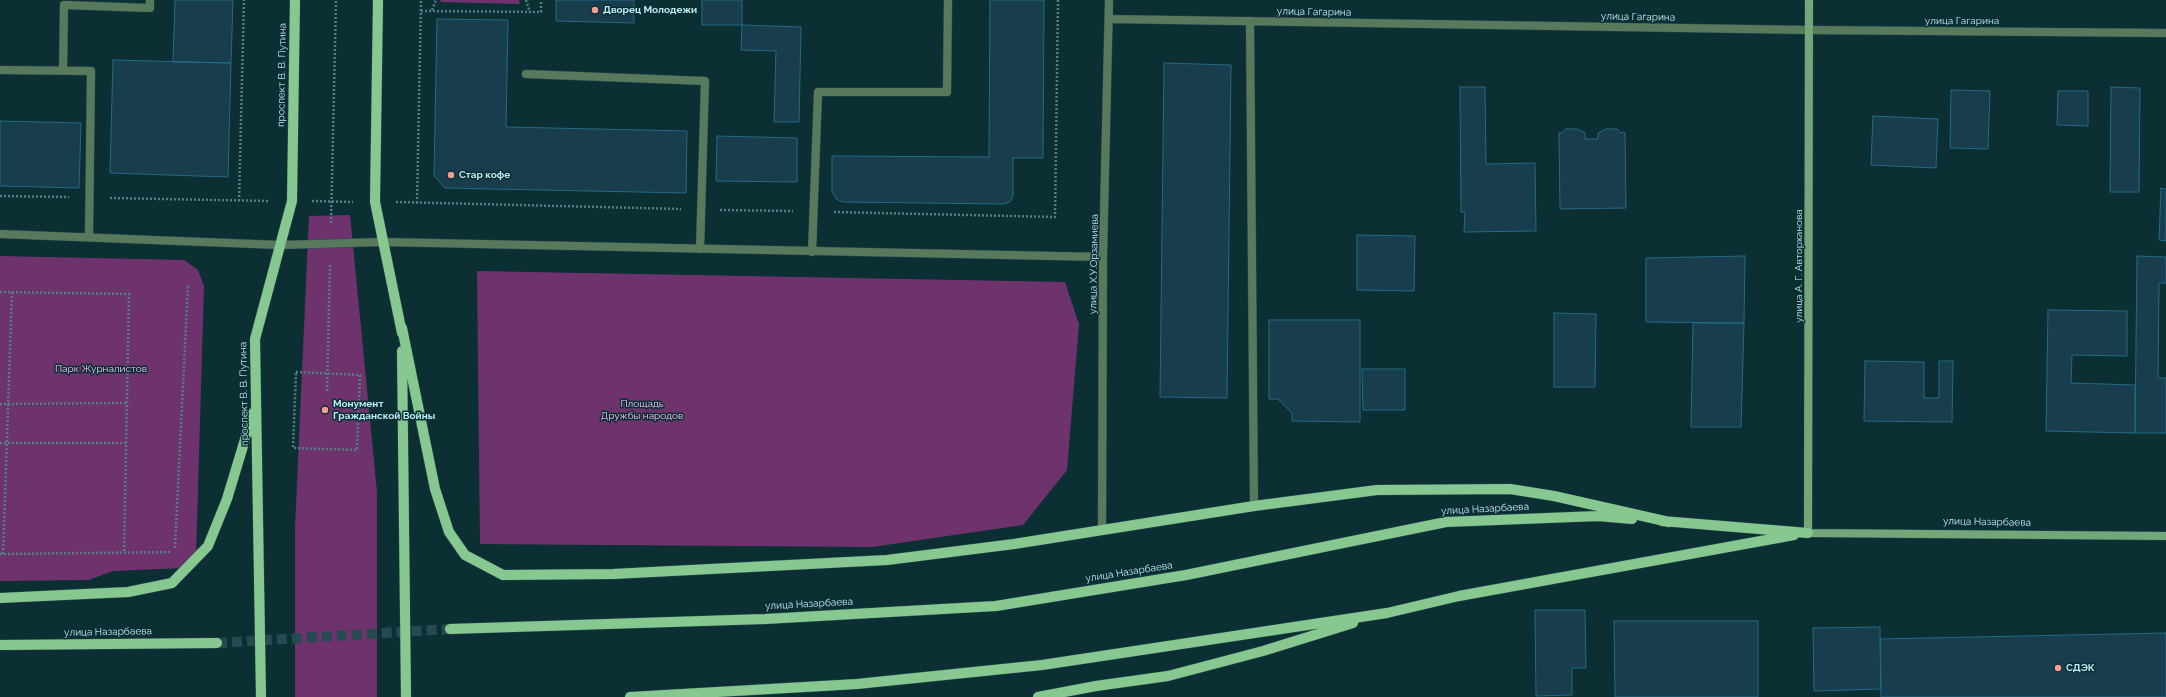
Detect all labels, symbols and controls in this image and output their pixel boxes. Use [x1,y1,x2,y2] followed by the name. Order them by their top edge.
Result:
[603,4,697,16] place label: Дворец Молодежи
[590,5,600,15] marker: Дворец Молодежи
[1277,5,1351,19] street label: улица Гагарина
[1601,10,1675,24] street label: улица Гагарина
[1925,15,1999,27] street label: улица Гагарина
[275,23,289,127] street label: проспект В. В. Путина
[459,169,510,181] place label: Стар кофе
[446,170,456,180] marker: Стар кофе
[1793,209,1805,323] street label: улица А. Г. Авторханова
[1087,214,1101,314] street label: улица Х.У.Орзамиева
[237,342,251,446] street label: проспект В. В. Путина
[55,363,147,375] park label: Парк Журналистов
[333,398,435,422] place label: Монумент Гражданской Войны
[601,398,683,422] park label: Площадь Дружбы народов
[320,405,330,415] marker: Монумент Гражданской Войны
[1441,501,1529,517] street label: улица Назарбаева
[1943,515,2031,529] street label: улица Назарбаева
[1085,559,1173,585] street label: улица Назарбаева
[765,596,853,612] street label: улица Назарбаева
[64,625,152,639] street label: улица Назарбаева
[2066,662,2095,674] place label: СДЭК
[2053,663,2063,673] marker: СДЭК

